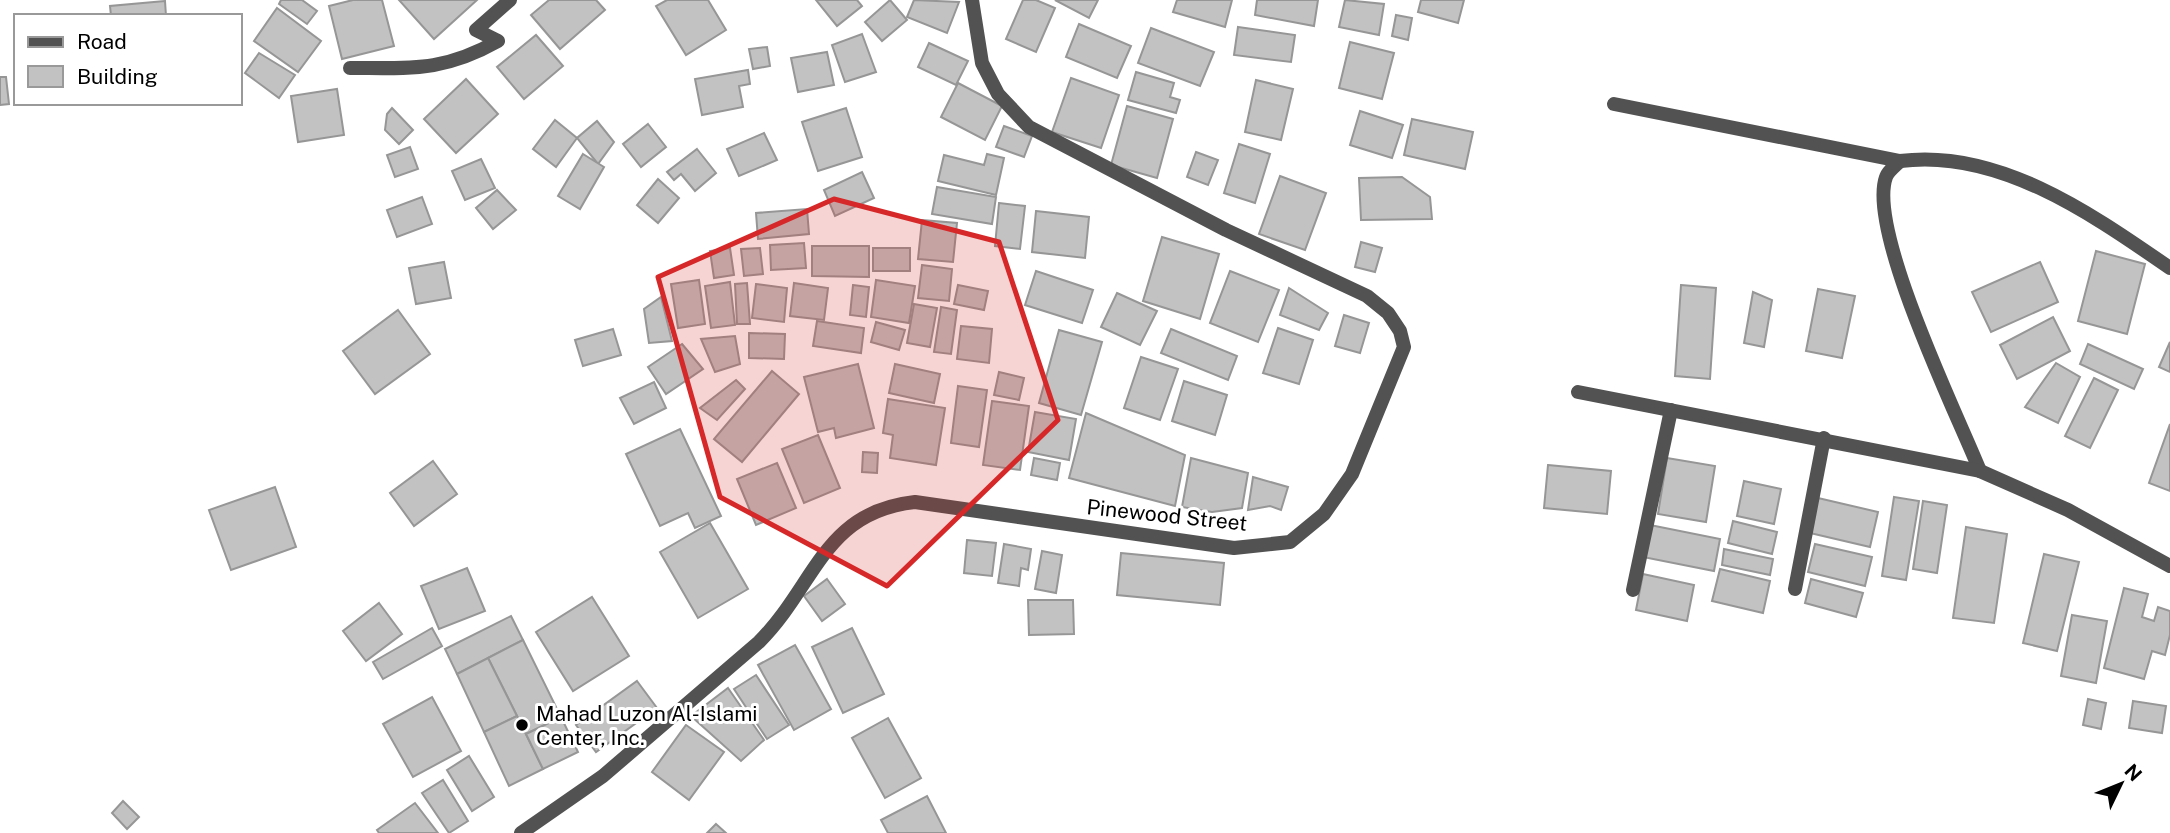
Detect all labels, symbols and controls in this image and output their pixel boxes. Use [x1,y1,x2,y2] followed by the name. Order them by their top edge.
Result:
[14,14,242,105] legend
[77,29,127,54] text: Road
[77,64,158,89] text: Building
[1085,494,1249,536] street label: Pinewood Street
[536,701,758,750] place label: Mahad Luzon Al-Islami Center, Inc.
[514,717,530,733] marker: Mahad Luzon Al-Islami Center, Inc.
[2086,749,2156,819] north arrow
[2120,759,2147,785] text: N

